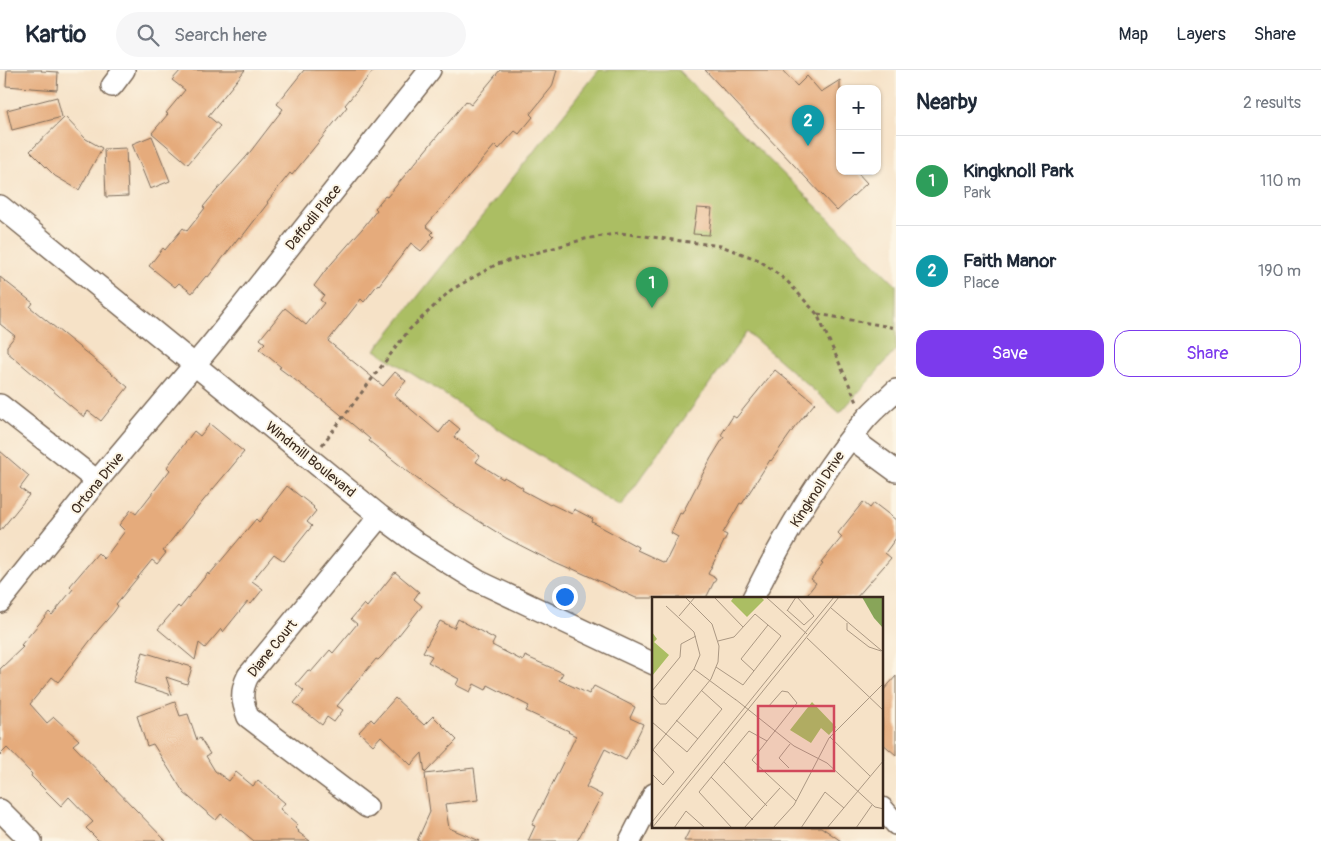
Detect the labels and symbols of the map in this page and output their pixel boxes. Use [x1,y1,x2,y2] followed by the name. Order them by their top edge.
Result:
[792,105,824,146] pin: 2
[282,181,345,253] street label: Daffodil Place
[636,267,668,308] pin: 1
[262,418,359,501] street label: Windmill Boulevard
[787,448,848,530] street label: Kingknoll Drive
[67,449,127,518] street label: Ortona Drive
[552,584,578,610] your location
[652,597,884,828] inset map
[244,616,301,680] street label: Diane Court

